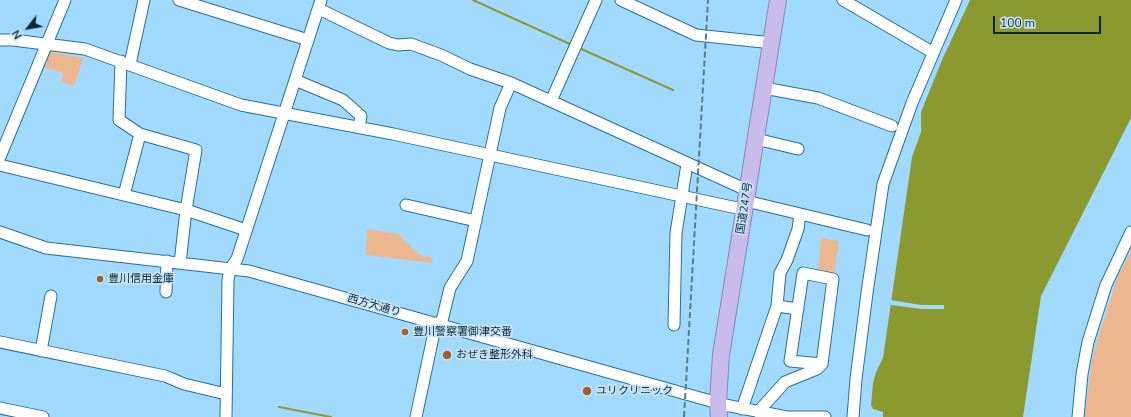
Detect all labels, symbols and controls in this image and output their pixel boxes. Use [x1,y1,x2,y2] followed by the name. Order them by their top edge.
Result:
[8,8,48,48] north arrow
[995,8,1103,34] scale bar
[1000,15,1035,31] text: 100 m
[9,27,26,42] text: N
[734,181,756,235] street label: 国道247号
[108,272,174,286] place label: 豊川信用金庫
[95,274,105,284] marker: 豊川信用金庫
[346,292,402,320] street label: 西方大通り
[413,325,512,339] place label: 豊川警察署御津交番
[400,327,410,337] marker: 豊川警察署御津交番
[456,348,533,362] place label: おぜき整形外科
[441,349,453,361] marker: おぜき整形外科
[596,384,673,398] place label: ユリクリニック
[581,385,593,397] marker: ユリクリニック

